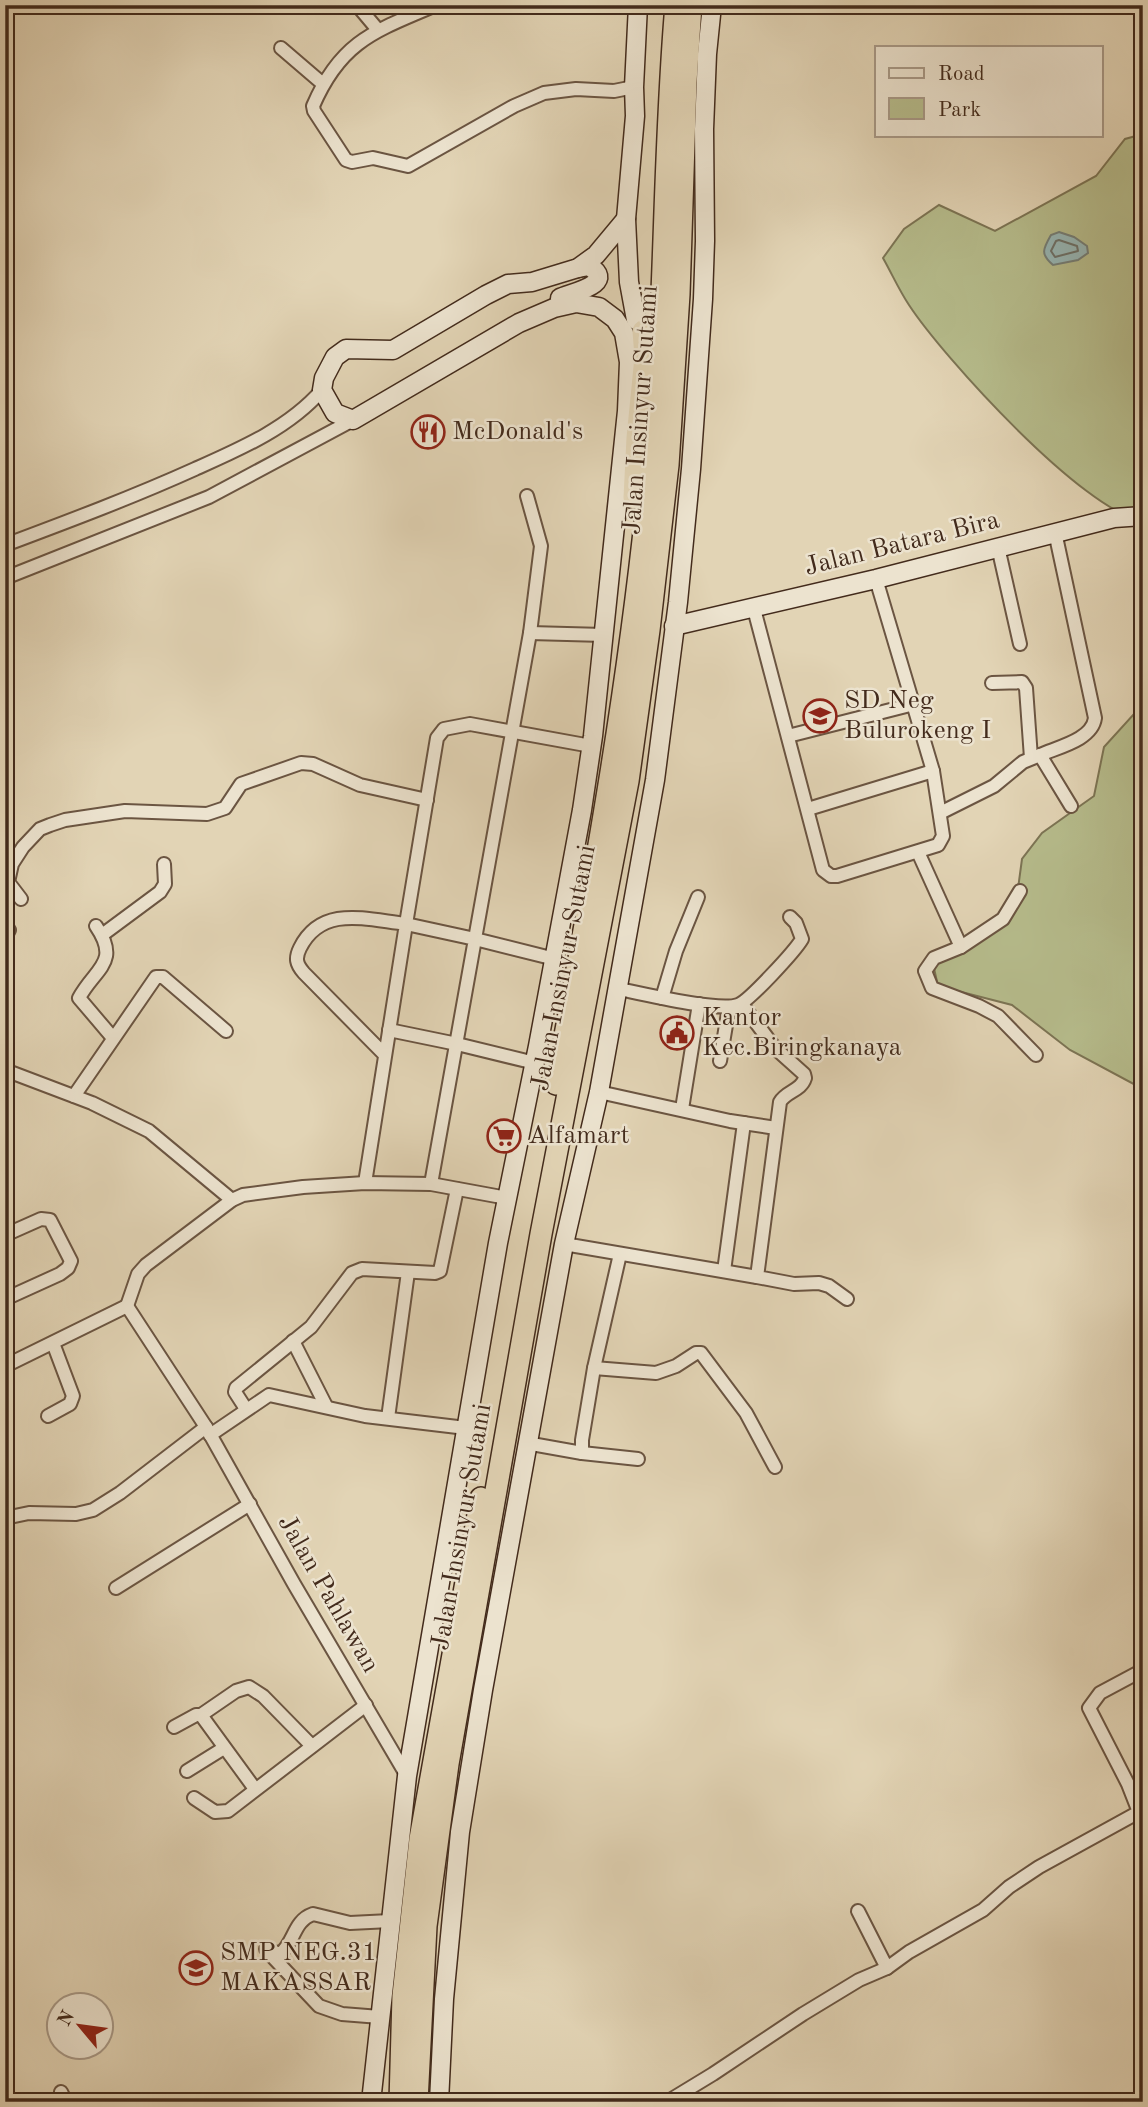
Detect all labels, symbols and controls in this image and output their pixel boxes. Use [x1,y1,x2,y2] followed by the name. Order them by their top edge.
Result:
[875,46,1102,136] legend
[938,64,985,85] text: Road
[938,100,981,121] text: Park
[619,284,663,536] street label: Jalan Insinyur Sutami
[409,413,447,451] restaurant icon: McDonald's
[452,419,583,445] place label: McDonald's
[802,507,1002,581] street label: Jalan Batara Bira
[844,688,991,744] place label: SD Neg Bulurokeng I
[801,697,839,735] school or university icon: SD Neg Bulurokeng I
[527,843,601,1093] street label: Jalan Insinyur Sutami
[702,1005,902,1061] place label: Kantor Kec.Biringkanaya
[658,1014,696,1052] public building icon: Kantor Kec.Biringkanaya
[485,1117,523,1155] supermarket icon: Alfamart
[528,1123,630,1149] place label: Alfamart
[427,1402,497,1652] street label: Jalan Insinyur Sutami
[272,1511,384,1677] street label: Jalan Pahlawan
[220,1940,377,1996] place label: SMP NEG.31 MAKASSAR
[177,1949,215,1987] school or university icon: SMP NEG.31 MAKASSAR
[46,1992,116,2062] north arrow
[55,2008,79,2030] text: N

